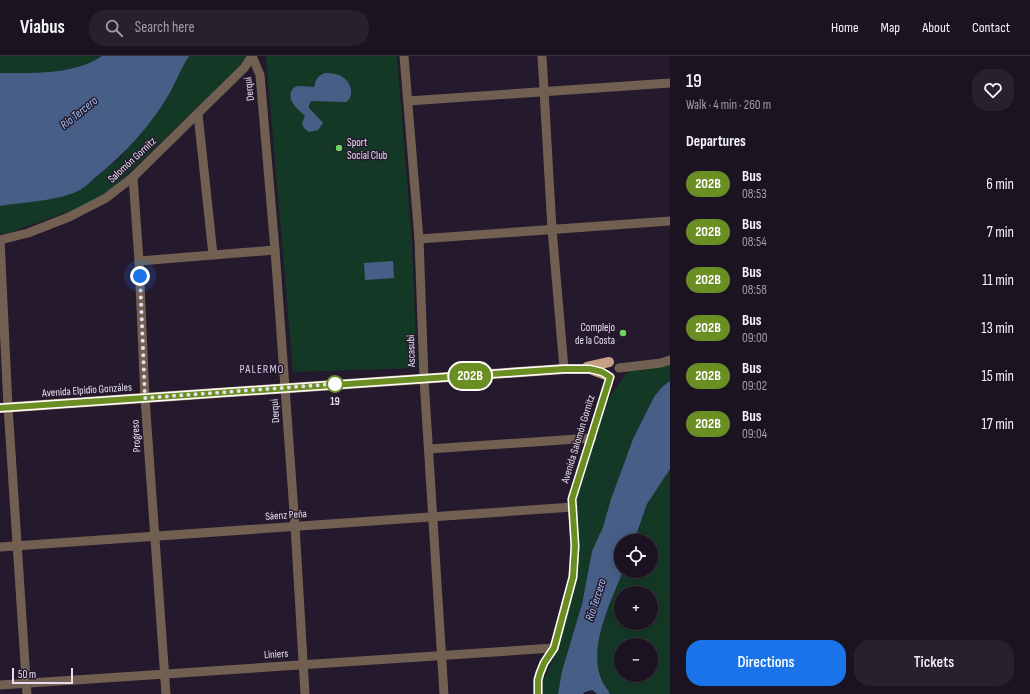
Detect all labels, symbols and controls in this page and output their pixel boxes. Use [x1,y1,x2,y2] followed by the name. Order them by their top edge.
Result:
[89,10,369,46] search box
[20,16,65,39] text: Viabus
[103,17,125,39] icon: search
[135,18,194,37] text: Search here
[831,19,859,36] text: Home
[881,19,900,36] text: Map
[922,19,950,36] text: About
[972,19,1010,36] text: Contact
[972,69,1014,111] button: heart
[686,70,702,93] text: 19
[241,76,257,102] street label: Derqui
[57,93,101,133] water label: Río Tercero
[686,97,771,113] text: Walk · 4 min · 260 m
[686,132,746,151] text: Departures
[105,134,159,186] street label: Salomón Gornitz
[347,136,388,162] place label: Sport Social Club
[334,143,344,153] marker: Sport Social Club
[742,167,761,186] text: Bus
[695,175,721,192] text: 202B
[986,175,1014,194] text: 6 min
[742,186,767,202] text: 08:53
[742,215,761,234] text: Bus
[695,223,721,240] text: 202B
[987,223,1014,242] text: 7 min
[742,234,767,250] text: 08:54
[742,263,761,282] text: Bus
[130,266,150,286] your location
[695,271,721,288] text: 202B
[982,271,1014,290] text: 11 min
[742,282,767,298] text: 08:58
[742,311,761,330] text: Bus
[695,319,721,336] text: 202B
[981,319,1014,338] text: 13 min
[575,321,615,347] place label: Complejo de la Costa
[618,328,628,338] marker: Complejo de la Costa
[742,330,768,346] text: 09:00
[404,335,418,368] street label: Ascasubi
[742,359,761,378] text: Bus
[240,362,284,377] district label: PALERMO
[442,363,498,389] line badge: 202B
[457,367,483,384] text: 202B
[695,367,721,384] text: 202B
[982,367,1014,386] text: 15 min
[326,375,344,393] marker: 19
[742,378,767,394] text: 09:02
[41,380,132,400] street label: Avenida Elpidio Gonzáles
[558,393,598,486] street label: Avenida Salomón Gornitz
[330,395,340,408] place label: 19
[268,399,282,423] street label: Derqui
[742,407,761,426] text: Bus
[695,415,721,432] text: 202B
[982,415,1014,434] text: 17 min
[128,419,144,453] street label: Progreso
[742,426,767,442] text: 09:04
[265,507,307,523] street label: Sáenz Peña
[614,534,658,682] map controls
[614,534,658,578] button: locate
[582,577,610,623] water label: Río Tercero
[614,586,658,630] button: +
[614,638,658,682] button: −
[686,640,846,686] button: Directions
[854,640,1014,686] button: Tickets
[263,647,289,661] street label: Liniers
[12,666,73,685] scale bar
[18,668,36,681] text: 50 m

